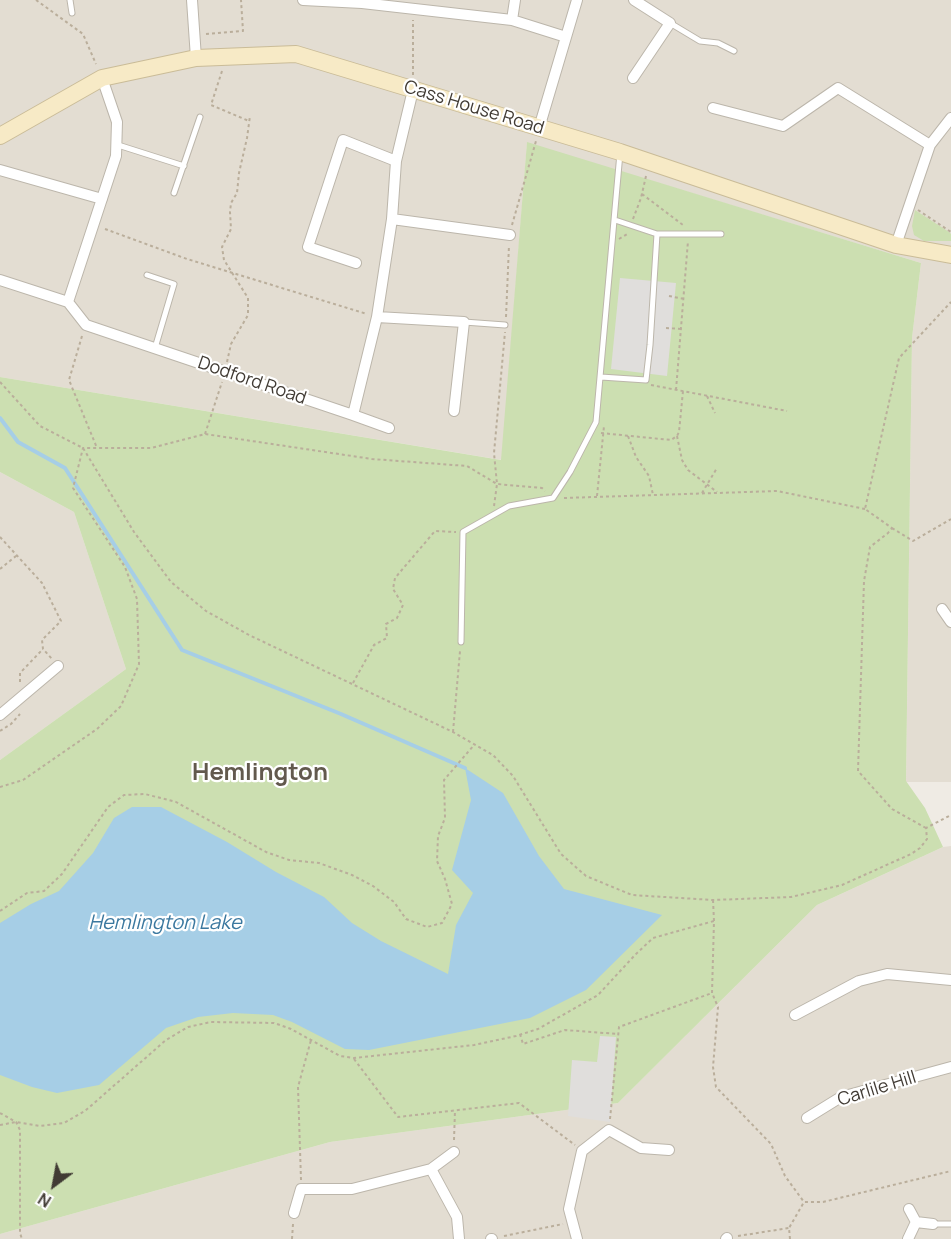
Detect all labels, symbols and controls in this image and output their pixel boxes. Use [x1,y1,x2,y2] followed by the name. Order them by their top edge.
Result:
[401,76,547,140] street label: Cass House Road
[195,352,309,410] street label: Dodford Road
[192,759,328,787] district label: Hemlington
[88,911,242,935] water label: Hemlington Lake
[835,1067,919,1111] street label: Carlile Hill
[24,1155,84,1215] north arrow
[34,1188,55,1213] text: N

